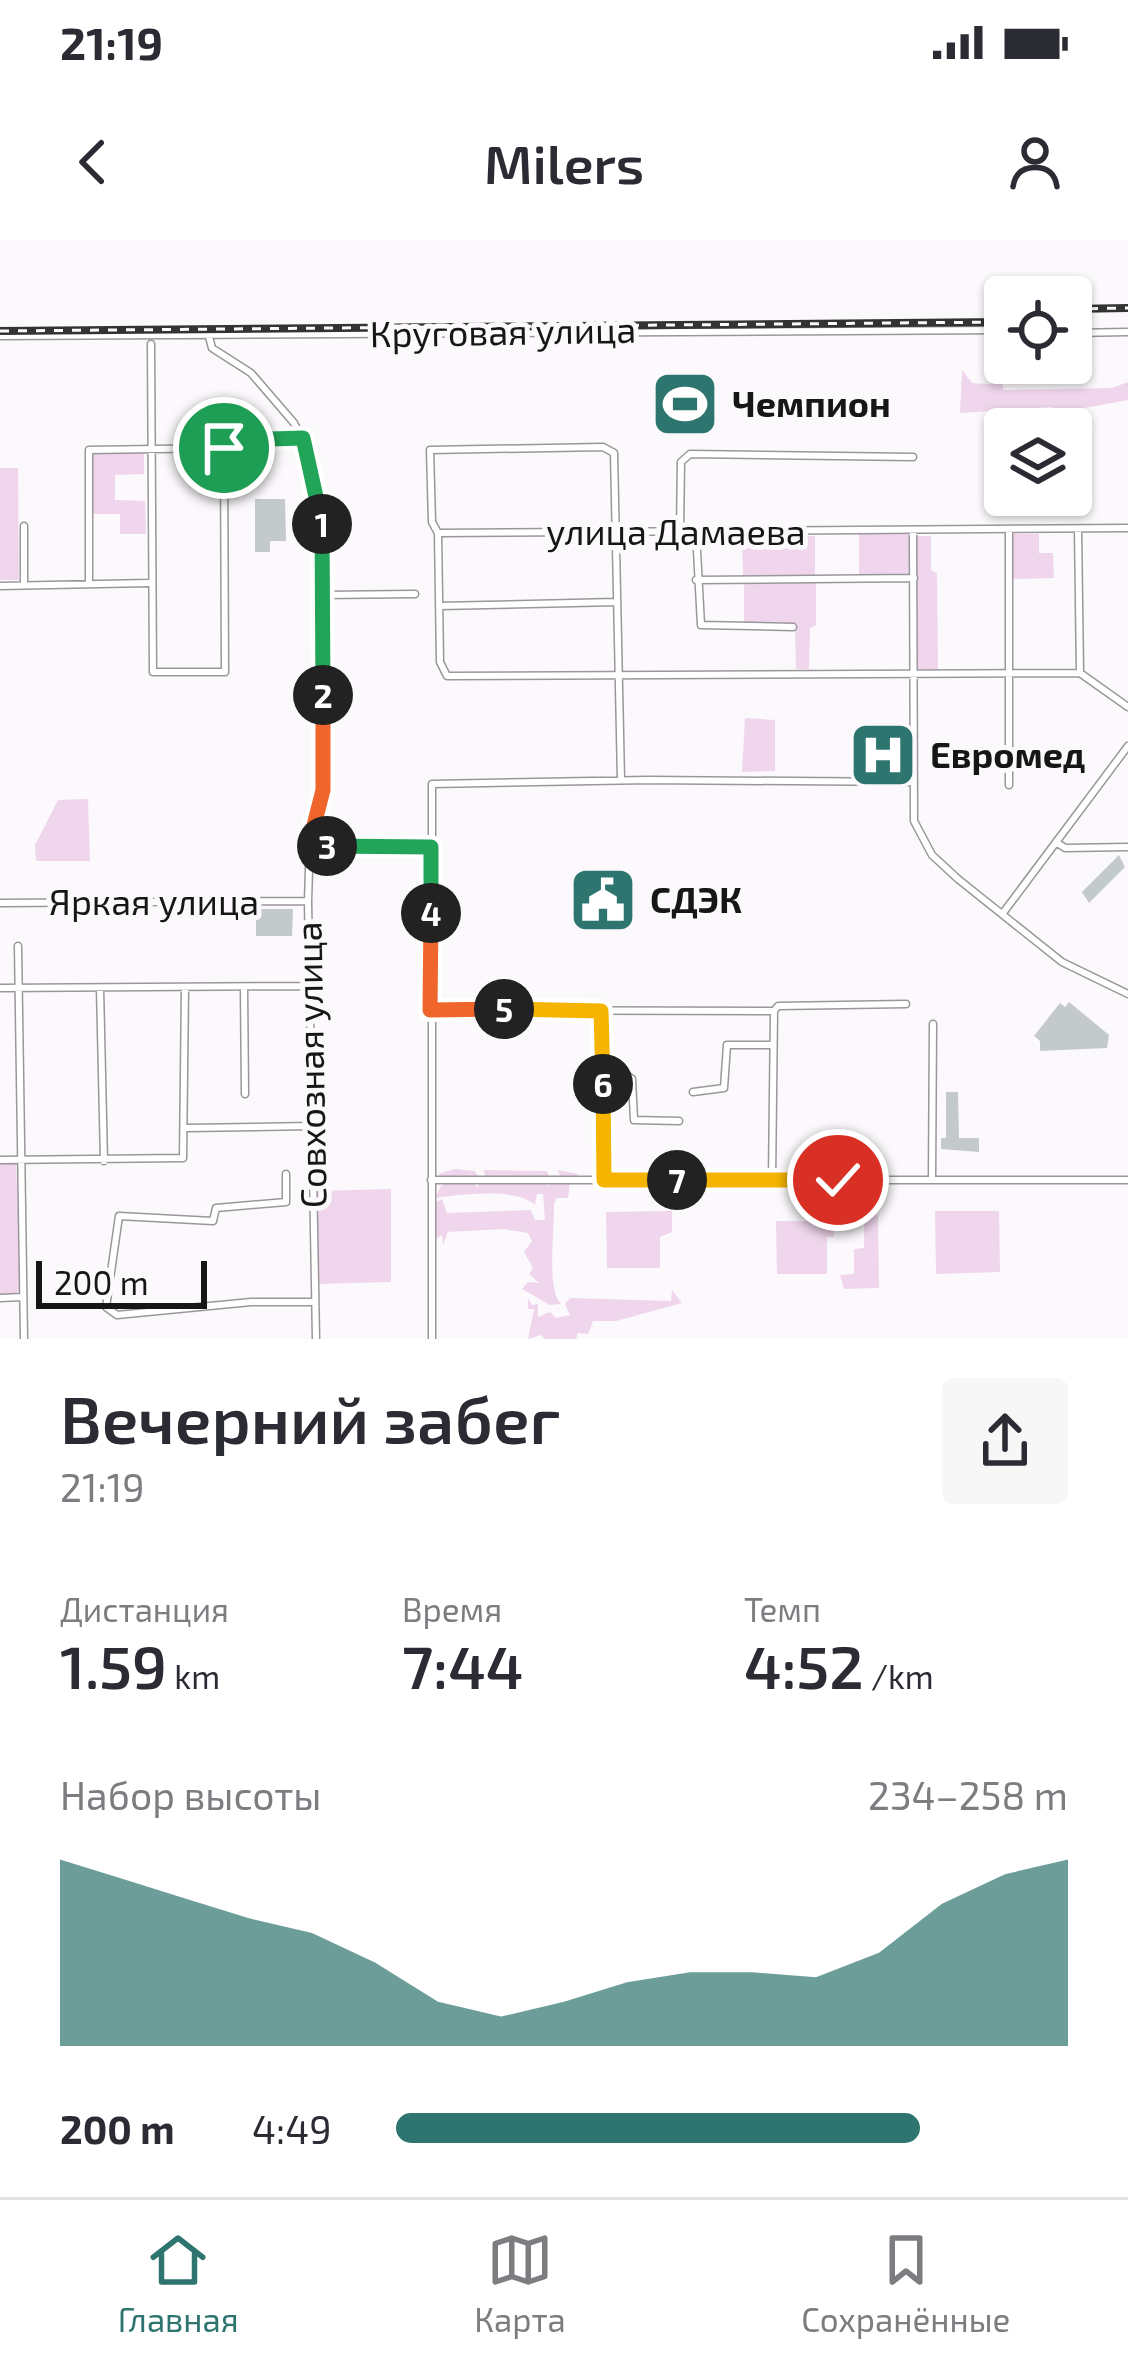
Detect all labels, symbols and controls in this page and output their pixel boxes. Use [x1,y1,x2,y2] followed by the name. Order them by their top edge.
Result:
[60,15,163,69] text: 21:19
[60,129,126,195] icon: back
[1002,129,1068,195] icon: person
[484,130,644,195] text: Milers
[984,276,1092,516] map controls
[984,276,1092,384] button: locate
[369,307,637,355] street label: Круговая улица
[650,369,720,439] sports icon: Чемпион
[732,381,891,424] place label: Чемпион
[173,397,275,499] pin
[984,408,1092,516] button: layers
[191,415,257,481] icon: arrive
[292,494,352,554] pin: 1
[315,504,329,544] text: 1
[546,509,806,553] street label: улица Дамаева
[293,665,353,725] pin: 2
[313,675,333,715] text: 2
[848,720,918,790] hospital icon: Евромед
[930,732,1085,775] place label: Евромед
[297,816,357,876] pin: 3
[318,826,336,866] text: 3
[568,865,638,935] public building icon: СДЭК
[650,877,742,920] place label: СДЭК
[49,879,259,923] street label: Яркая улица
[401,883,461,943] pin: 4
[420,893,442,933] text: 4
[286,921,334,1209] street label: Совхозная улица
[474,979,534,1039] pin: 5
[495,989,513,1029] text: 5
[573,1054,633,1114] pin: 6
[593,1064,613,1104] text: 6
[787,1129,889,1231] pin
[805,1147,871,1213] icon: check
[647,1150,707,1210] pin: 7
[668,1160,686,1200] text: 7
[36,1255,207,1308] scale bar
[54,1262,149,1302] text: 200 m
[60,1378,560,1457] text: Вечерний забег
[942,1378,1068,1504] button: share
[60,1463,144,1510] text: 21:19
[60,1589,229,1629] text: Дистанция
[402,1589,502,1629] text: Время
[744,1589,821,1629] text: Темп
[60,1629,167,1701] text: 1.59
[402,1629,524,1701] text: 7:44
[744,1629,864,1701] text: 4:52
[167,1656,220,1696] text: km
[864,1656,934,1696] text: /km
[60,1771,321,1818] text: Набор высоты
[868,1771,1068,1818] text: 234–258 m
[60,2105,175,2152] text: 200 m
[252,2105,331,2152] text: 4:49
[118,2227,239,2339] tab: Главная
[474,2227,566,2339] tab: Карта
[801,2227,1010,2339] tab: Сохранённые

